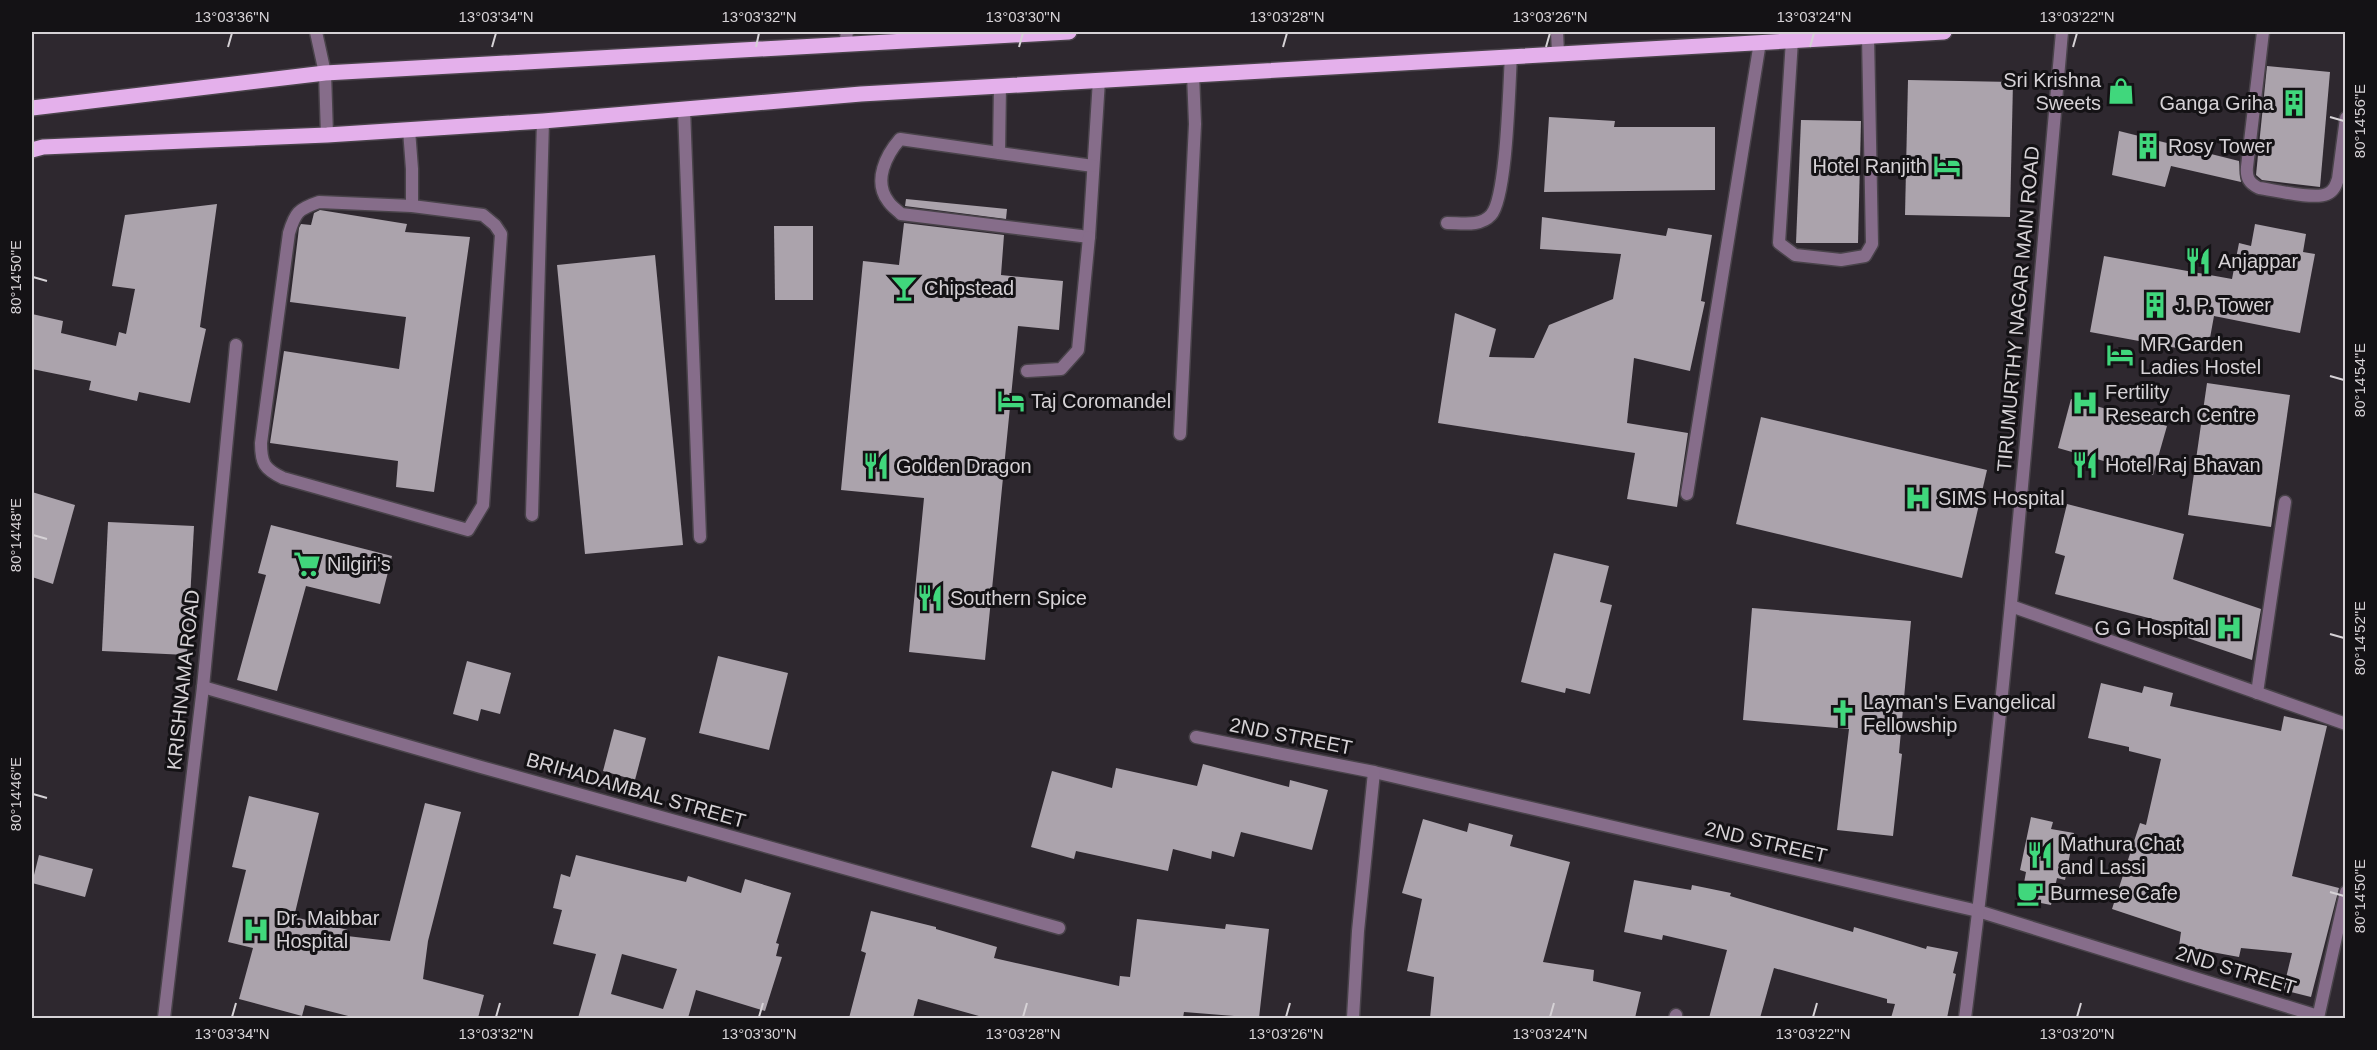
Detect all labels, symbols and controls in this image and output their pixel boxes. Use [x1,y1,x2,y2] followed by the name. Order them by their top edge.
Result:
[194,8,270,25] text: 13°03'36"N
[458,8,534,25] text: 13°03'34"N
[721,8,797,25] text: 13°03'32"N
[985,8,1061,25] text: 13°03'30"N
[1249,8,1325,25] text: 13°03'28"N
[1512,8,1588,25] text: 13°03'26"N
[1776,8,1852,25] text: 13°03'24"N
[2039,8,2115,25] text: 13°03'22"N
[2003,69,2102,114] place label: Sri Krishna Sweets
[2106,76,2136,106] shop icon: Sri Krishna Sweets
[2351,84,2368,158] text: 80°14'56"E
[2279,88,2309,118] building icon: Ganga Griha
[2159,92,2275,114] place label: Ganga Griha
[2133,131,2163,161] building icon: Rosy Tower
[2168,135,2272,157] place label: Rosy Tower
[1993,145,2043,473] street label: TIRUMURTHY NAGAR MAIN ROAD
[1932,151,1962,181] hotel icon: Hotel Ranjith
[1812,155,1927,177] place label: Hotel Ranjith
[7,240,24,314] text: 80°14'50"E
[2183,246,2213,276] restaurant icon: Anjappar
[2218,250,2298,272] place label: Anjappar
[889,273,919,303] bar icon: Chipstead
[924,277,1014,299] place label: Chipstead
[2140,290,2170,320] building icon: J. P. Tower
[2175,294,2271,316] place label: J. P. Tower
[2140,333,2261,378] place label: MR Garden Ladies Hostel
[2105,340,2135,370] hotel icon: MR Garden Ladies Hostel
[2351,343,2368,417] text: 80°14'54"E
[2105,381,2256,426] place label: Fertility Research Centre
[996,386,1026,416] hotel icon: Taj Coromandel
[2070,388,2100,418] hospital icon: Fertility Research Centre
[1031,390,1171,412] place label: Taj Coromandel
[2070,450,2100,480] restaurant icon: Hotel Raj Bhavan
[861,451,891,481] restaurant icon: Golden Dragon
[2105,454,2261,476] place label: Hotel Raj Bhavan
[896,455,1032,477] place label: Golden Dragon
[1903,483,1933,513] hospital icon: SIMS Hospital
[1938,487,2065,509] place label: SIMS Hospital
[7,498,24,572] text: 80°14'48"E
[292,549,322,579] supermarket icon: Nilgiri's
[327,553,391,575] place label: Nilgiri's
[915,583,945,613] restaurant icon: Southern Spice
[950,587,1087,609] place label: Southern Spice
[163,589,203,771] street label: KRISHNAMA ROAD
[2351,601,2368,675] text: 80°14'52"E
[2214,613,2244,643] hospital icon: G G Hospital
[2095,617,2209,639] place label: G G Hospital
[1863,691,2056,736] place label: Layman's Evangelical Fellowship
[1828,698,1858,728] church icon: Layman's Evangelical Fellowship
[1228,713,1354,759] street label: 2ND STREET
[524,748,748,832] street label: BRIHADAMBAL STREET
[7,757,24,831] text: 80°14'46"E
[1703,817,1829,867] street label: 2ND STREET
[2060,833,2182,878] place label: Mathura Chat and Lassi
[2025,840,2055,870] restaurant icon: Mathura Chat and Lassi
[2351,859,2368,933] text: 80°14'50"E
[2015,878,2045,908] cafe icon: Burmese Cafe
[2050,882,2178,904] place label: Burmese Cafe
[276,907,380,952] place label: Dr. Maibbar Hospital
[241,915,271,945] hospital icon: Dr. Maibbar Hospital
[2173,941,2299,999] street label: 2ND STREET
[194,1025,270,1042] text: 13°03'34"N
[458,1025,534,1042] text: 13°03'32"N
[721,1025,797,1042] text: 13°03'30"N
[985,1025,1061,1042] text: 13°03'28"N
[1248,1025,1324,1042] text: 13°03'26"N
[1512,1025,1588,1042] text: 13°03'24"N
[1775,1025,1851,1042] text: 13°03'22"N
[2039,1025,2115,1042] text: 13°03'20"N

